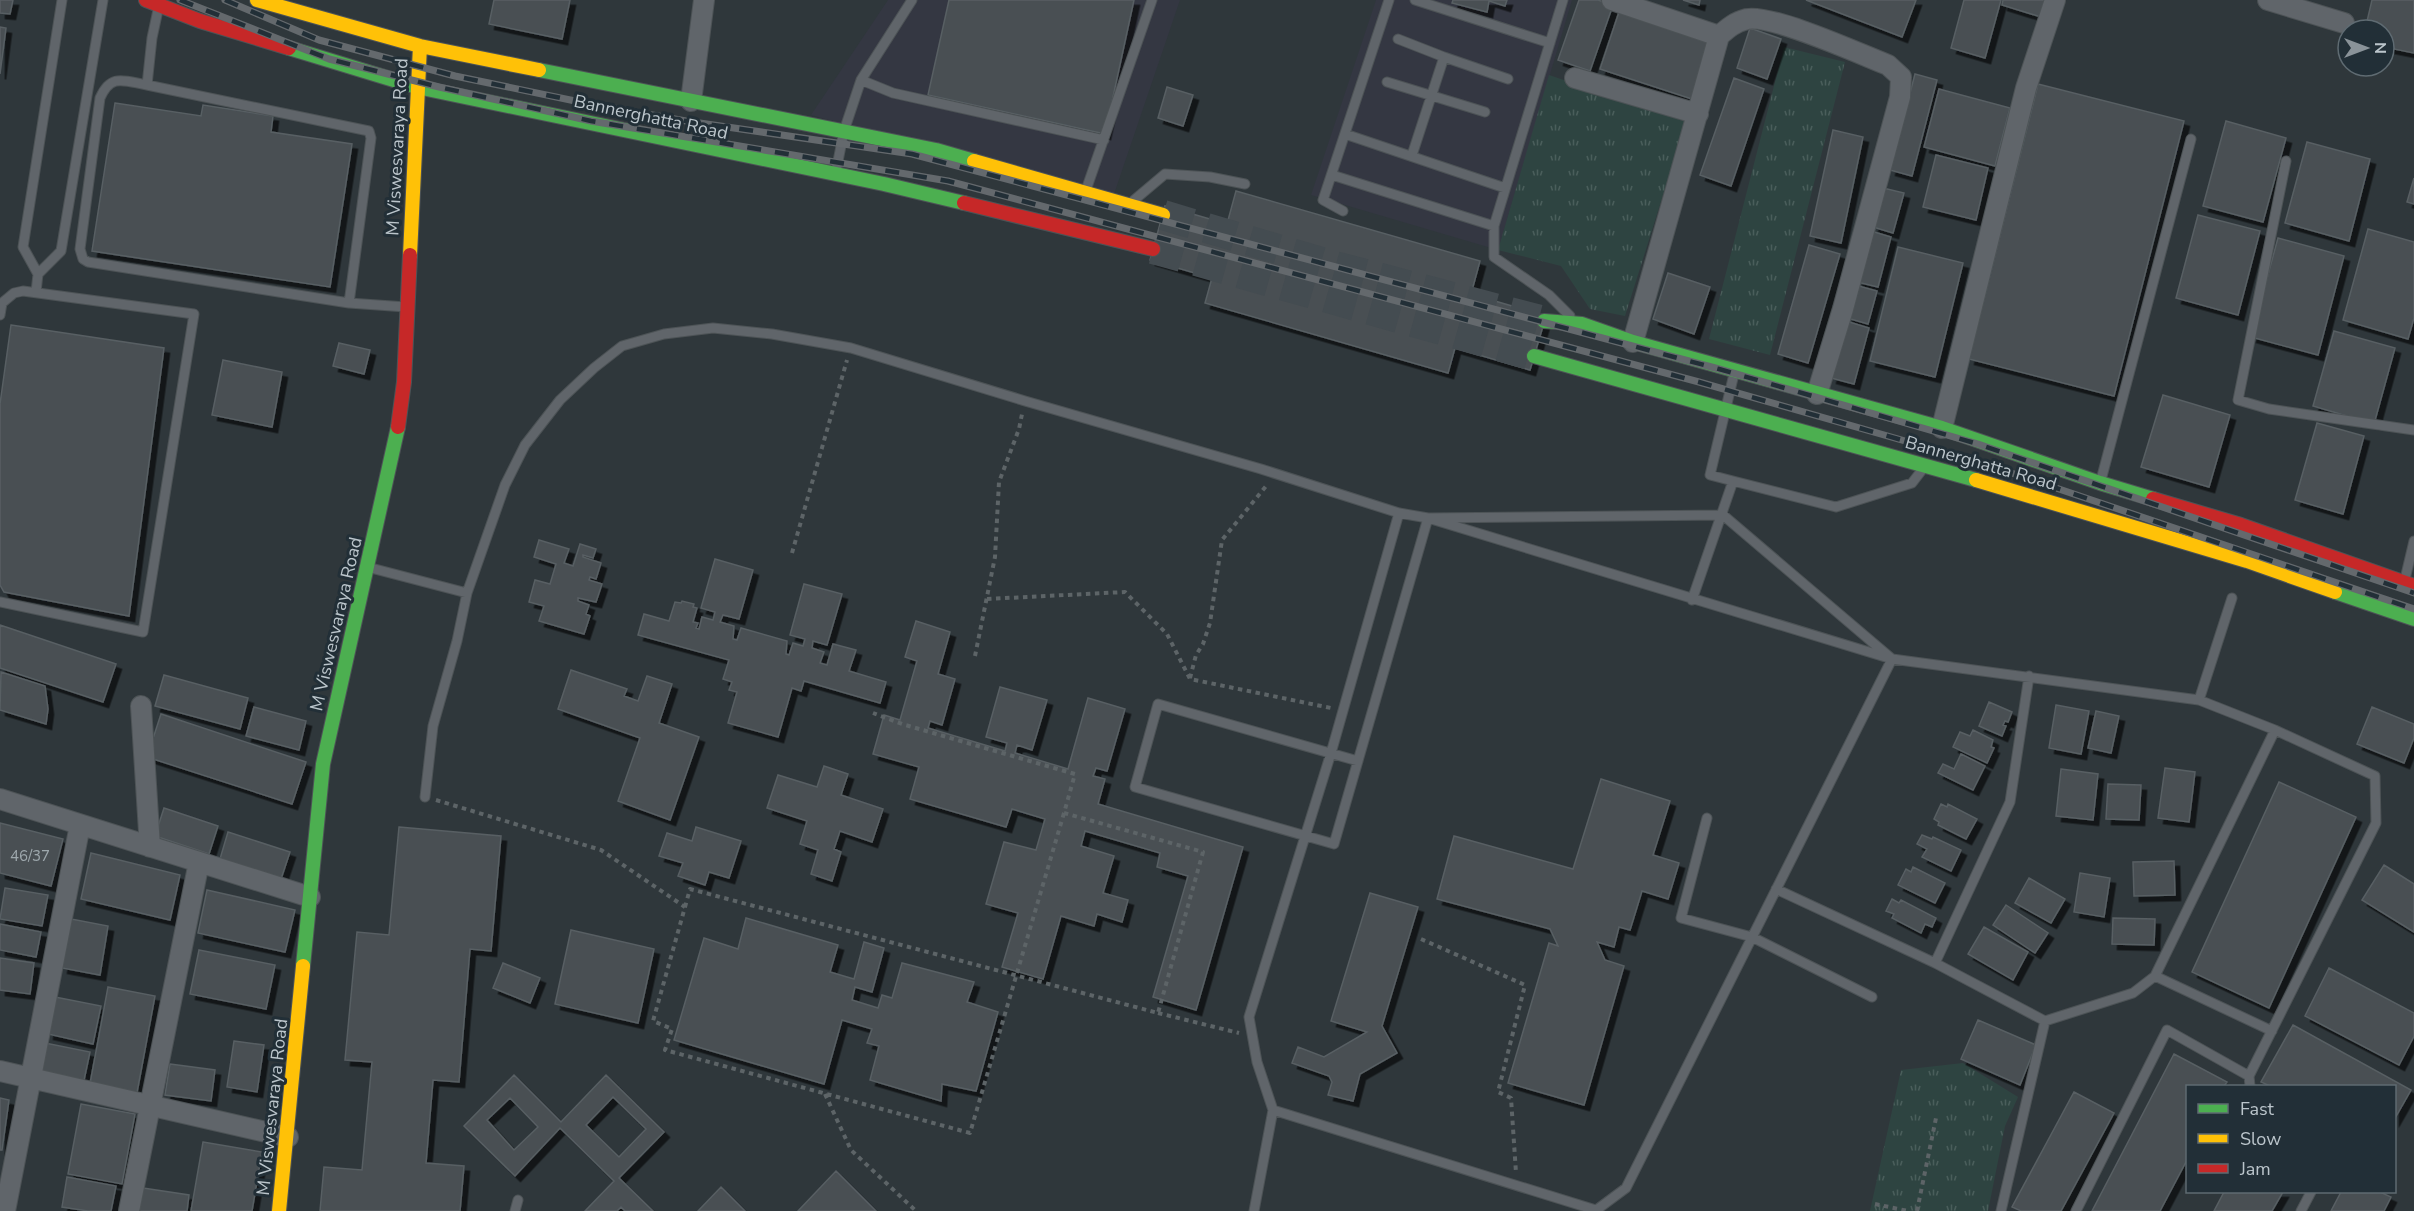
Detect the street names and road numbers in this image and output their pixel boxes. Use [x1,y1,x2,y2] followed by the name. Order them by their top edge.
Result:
[380,58,414,236] street label: M Viswesvaraya Road
[572,89,730,145] street label: Bannerghatta Road
[1902,430,2060,496] street label: Bannerghatta Road
[304,535,368,713] street label: M Viswesvaraya Road
[251,1017,293,1197] street label: M Viswesvaraya Road

